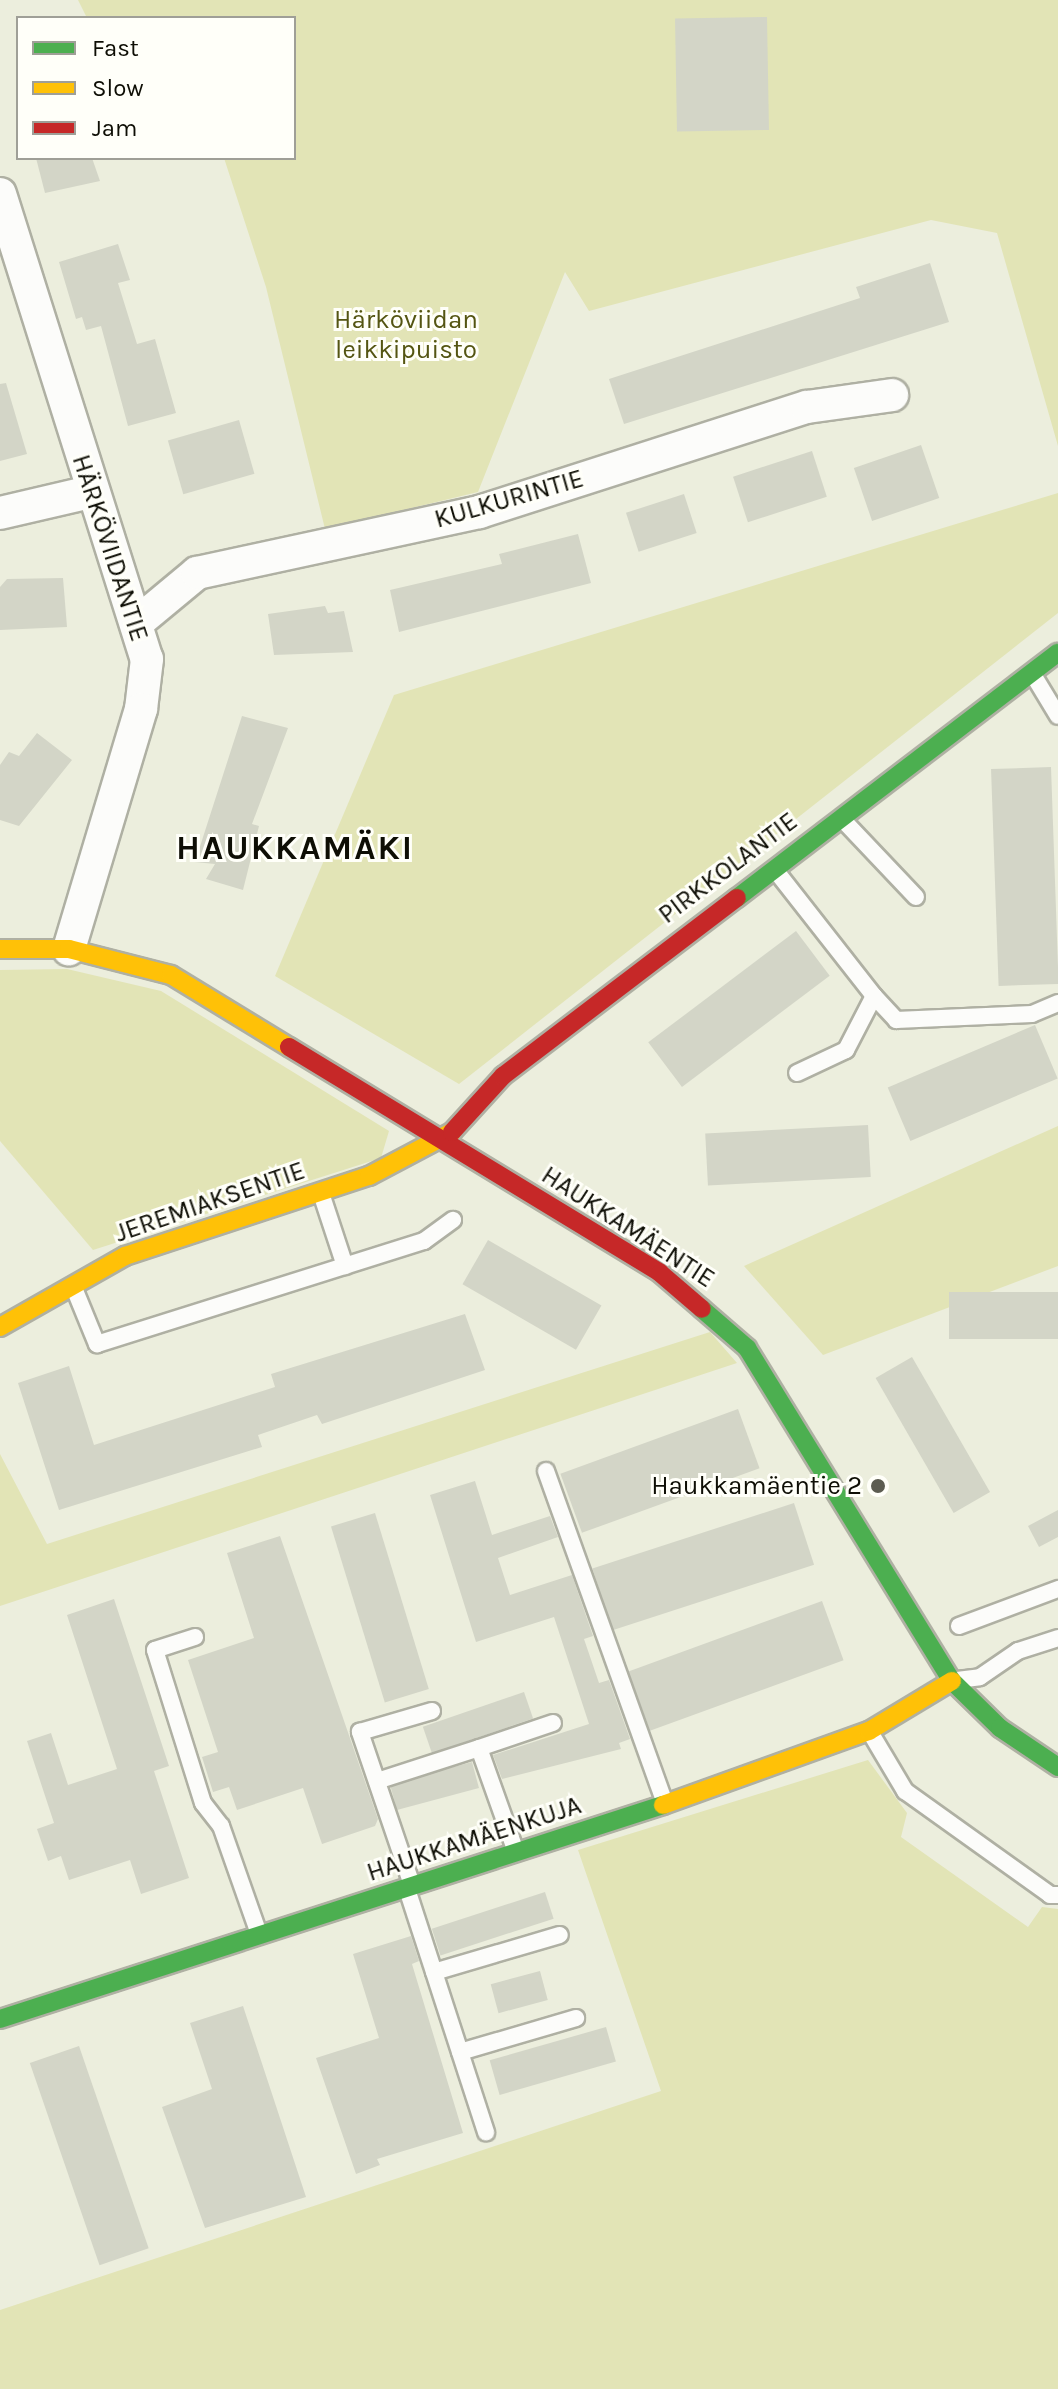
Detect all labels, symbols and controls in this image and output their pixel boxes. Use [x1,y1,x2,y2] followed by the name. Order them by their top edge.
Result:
[16,16,296,160] legend
[92,34,139,62] text: Fast
[92,74,144,102] text: Slow
[92,114,137,142] text: Jam
[334,304,478,366] park label: Härköviidan leikkipuisto
[65,451,155,645] street label: HÄRKÖVIIDANTIE
[431,463,587,535] street label: KULKURINTIE
[652,806,804,930] street label: PIRKKOLANTIE
[176,829,414,869] district label: HAUKKAMÄKI
[111,1155,309,1249] street label: JEREMIAKSENTIE
[536,1159,720,1295] street label: HAUKKAMÄENTIE
[651,1470,862,1502] place label: Haukkamäentie 2
[869,1477,887,1495] marker: Haukkamäentie 2
[363,1790,585,1888] street label: HAUKKAMÄENKUJA

